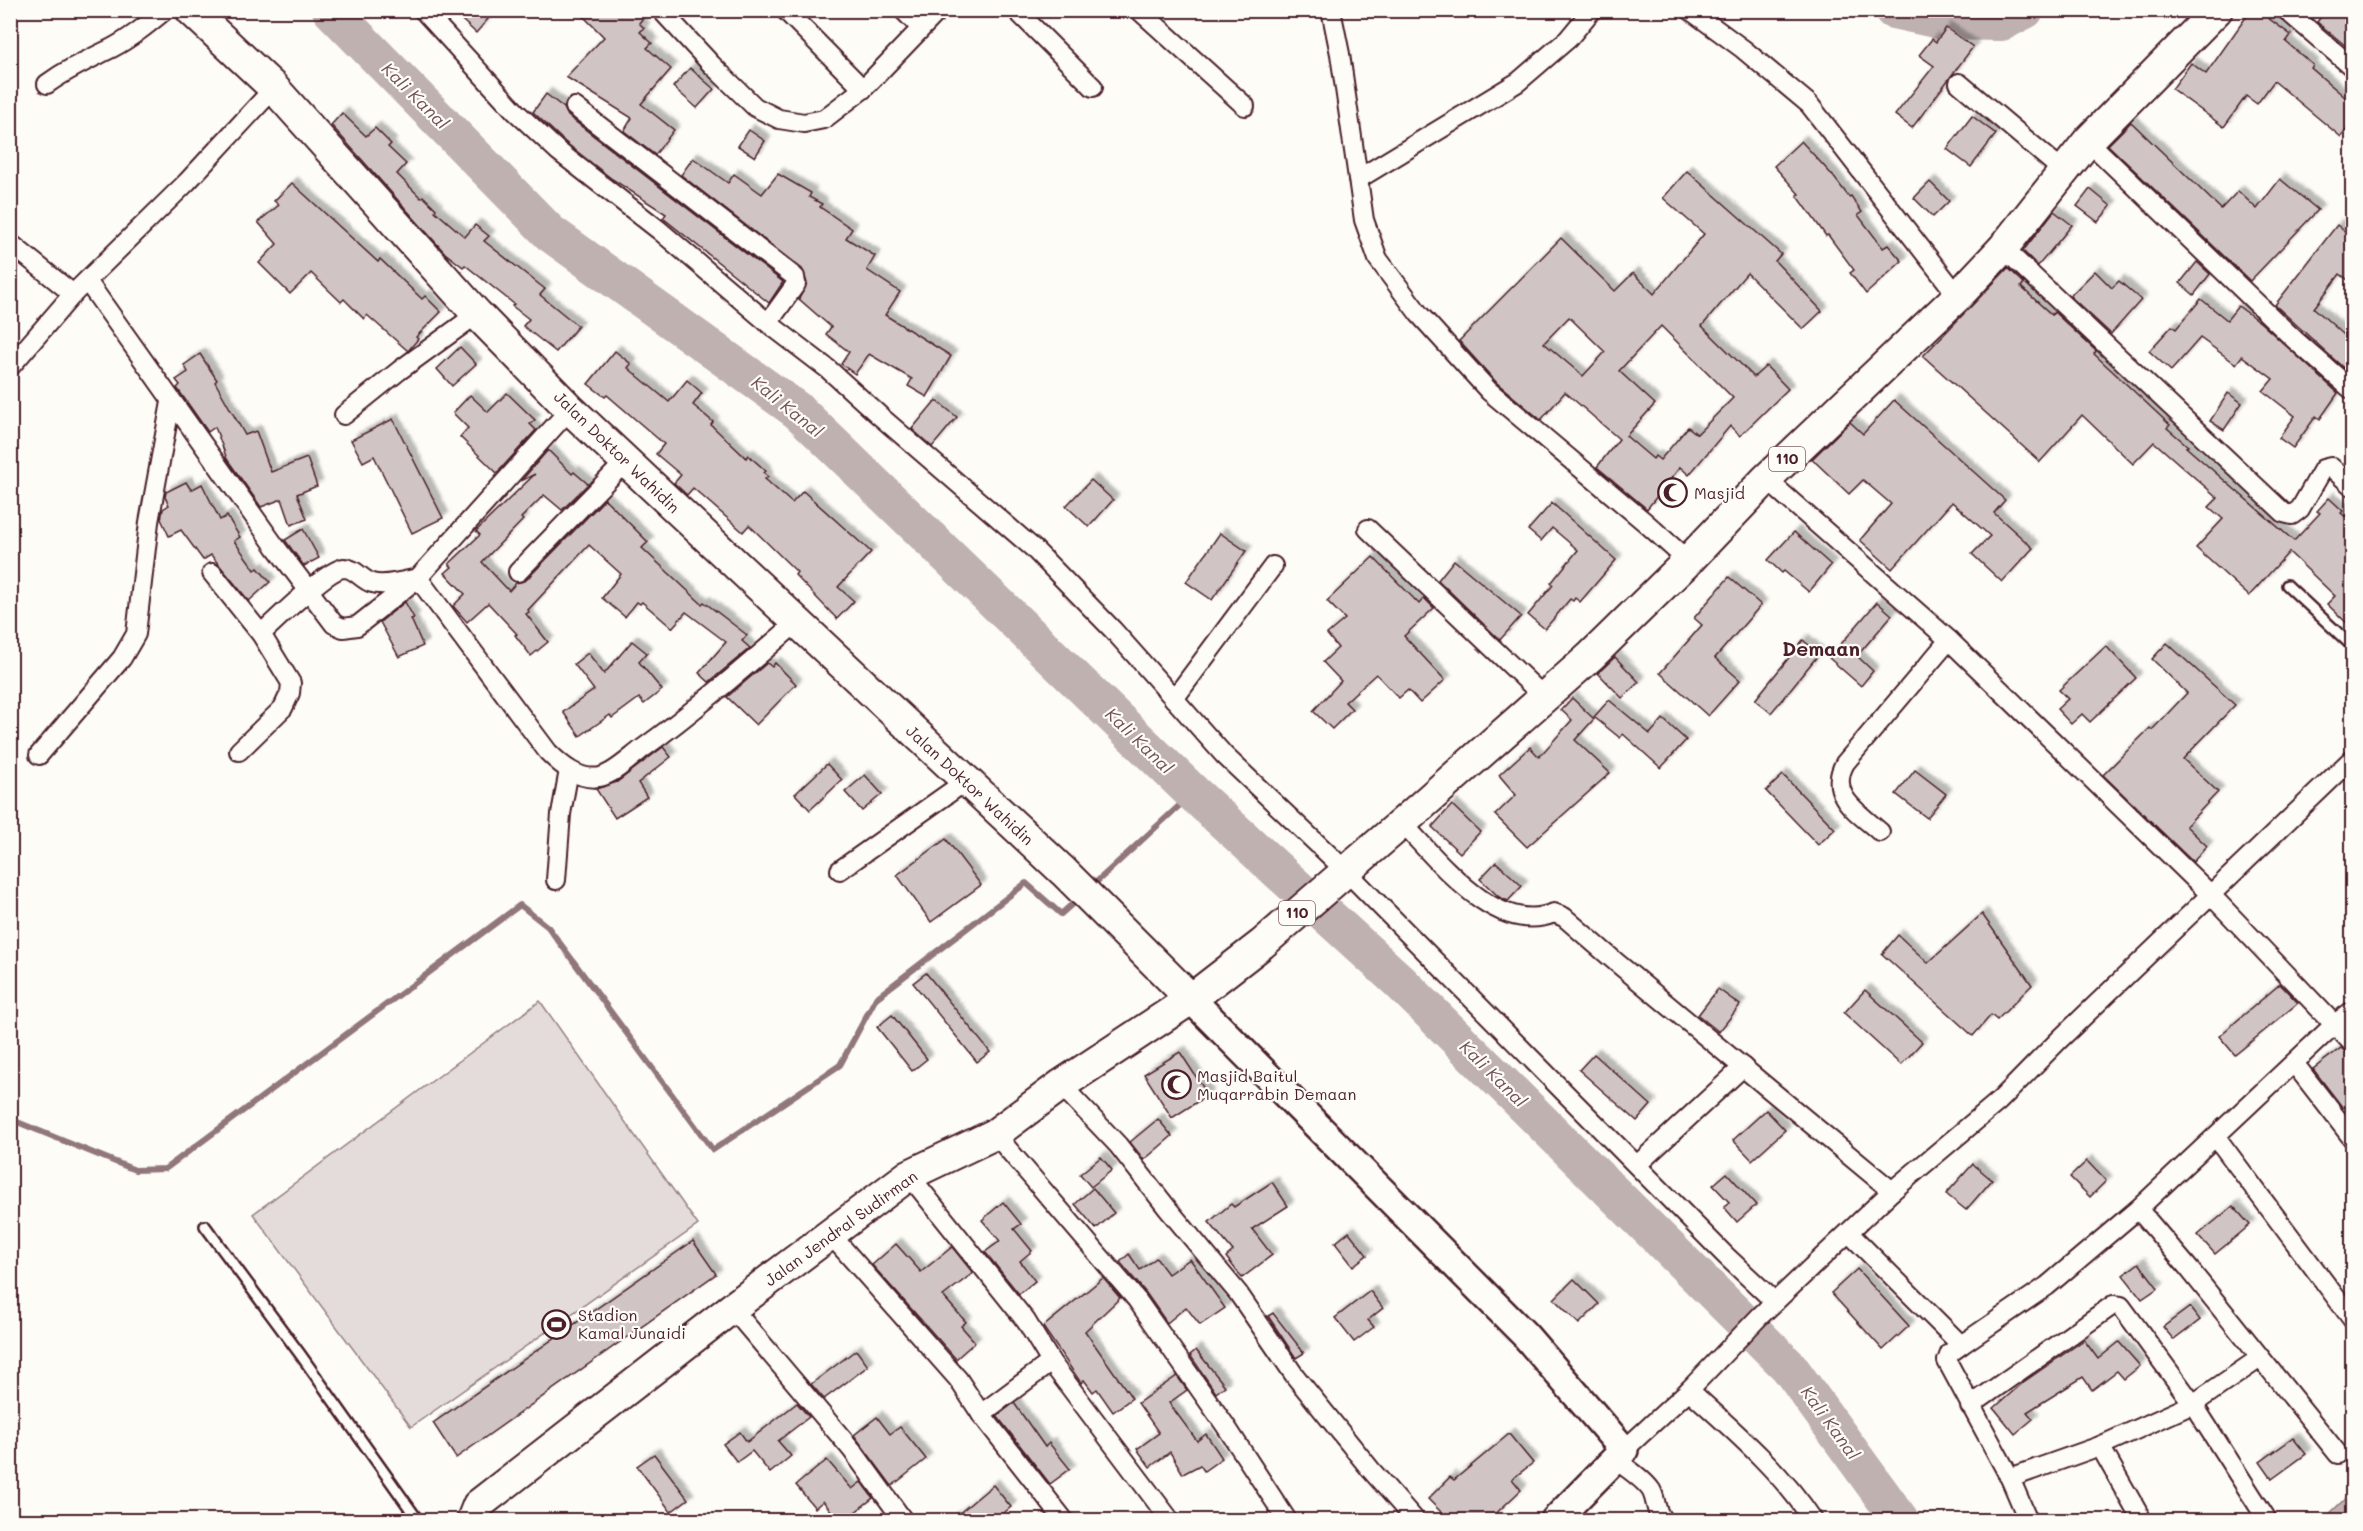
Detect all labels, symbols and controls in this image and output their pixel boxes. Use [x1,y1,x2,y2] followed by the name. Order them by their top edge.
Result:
[377,56,455,134] water label: Kali Kanal
[747,370,829,443] water label: Kali Kanal
[550,386,685,517] street label: Jalan Doktor Wahidin
[1769,447,1805,471] road number: 110
[1657,477,1689,509] mosque icon: Masjid
[1694,482,1745,503] place label: Masjid
[1782,635,1860,661] district label: Demaan
[1101,702,1179,779] water label: Kali Kanal
[902,720,1039,849] street label: Jalan Doktor Wahidin
[1279,901,1315,925] road number: 110
[1455,1034,1533,1112] water label: Kali Kanal
[1197,1065,1356,1104] place label: Masjid Baitul Muqarrabin Demaan
[1160,1069,1192,1101] mosque icon: Masjid Baitul Muqarrabin Demaan
[760,1165,921,1290] street label: Jalan Jendral Sudirman
[578,1304,686,1343] place label: Stadion Kamal Junaidi
[541,1308,573,1340] sports icon: Stadion Kamal Junaidi
[1796,1381,1866,1465] water label: Kali Kanal

